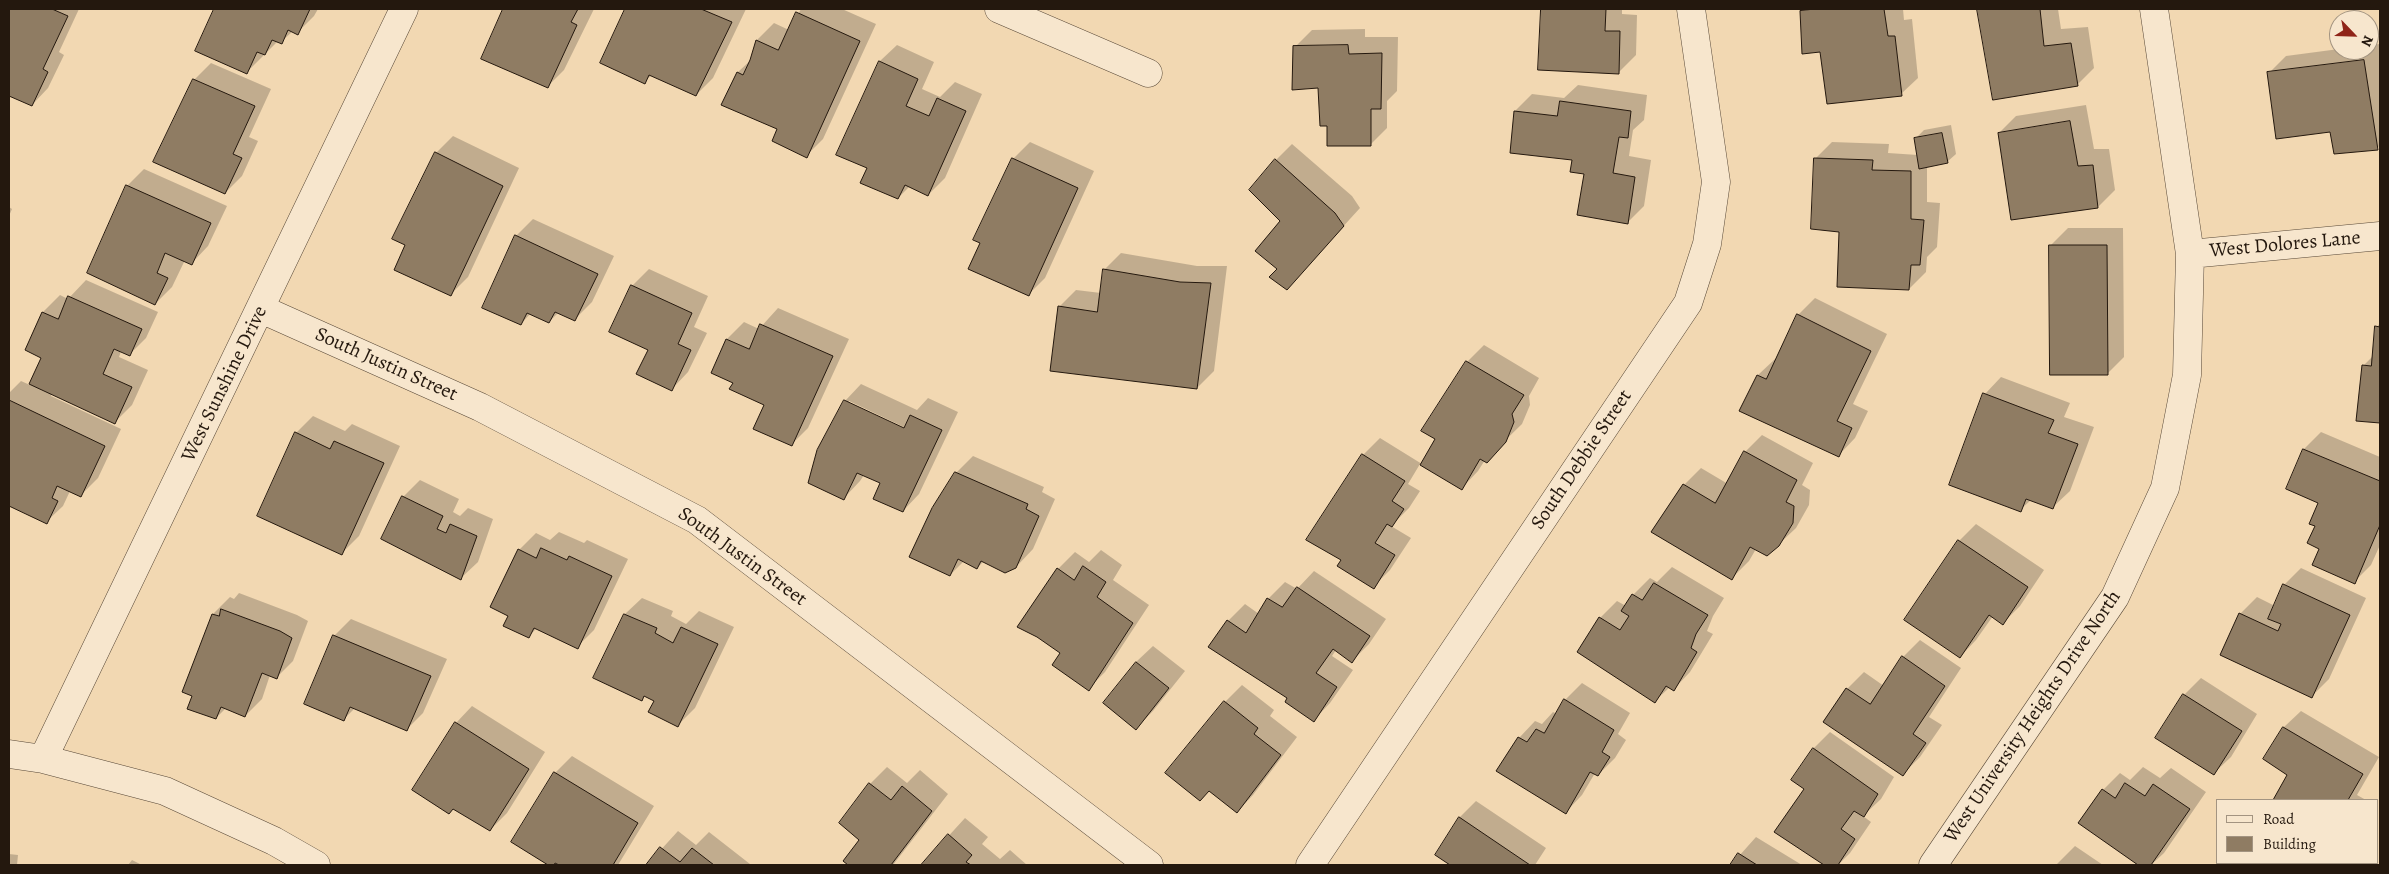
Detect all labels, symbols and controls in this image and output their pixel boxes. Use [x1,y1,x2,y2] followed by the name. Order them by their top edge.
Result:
[2329,10,2379,60] north arrow
[2356,32,2378,49] text: N
[2209,226,2361,264] street label: West Dolores Lane
[177,302,273,466] street label: West Sunshine Drive
[311,323,461,407] street label: South Justin Street
[1526,386,1638,534] street label: South Debbie Street
[673,502,811,612] street label: South Justin Street
[1939,586,2127,848] street label: West University Heights Drive North
[2216,799,2379,864] legend
[2263,809,2294,829] text: Road
[2263,834,2316,854] text: Building

